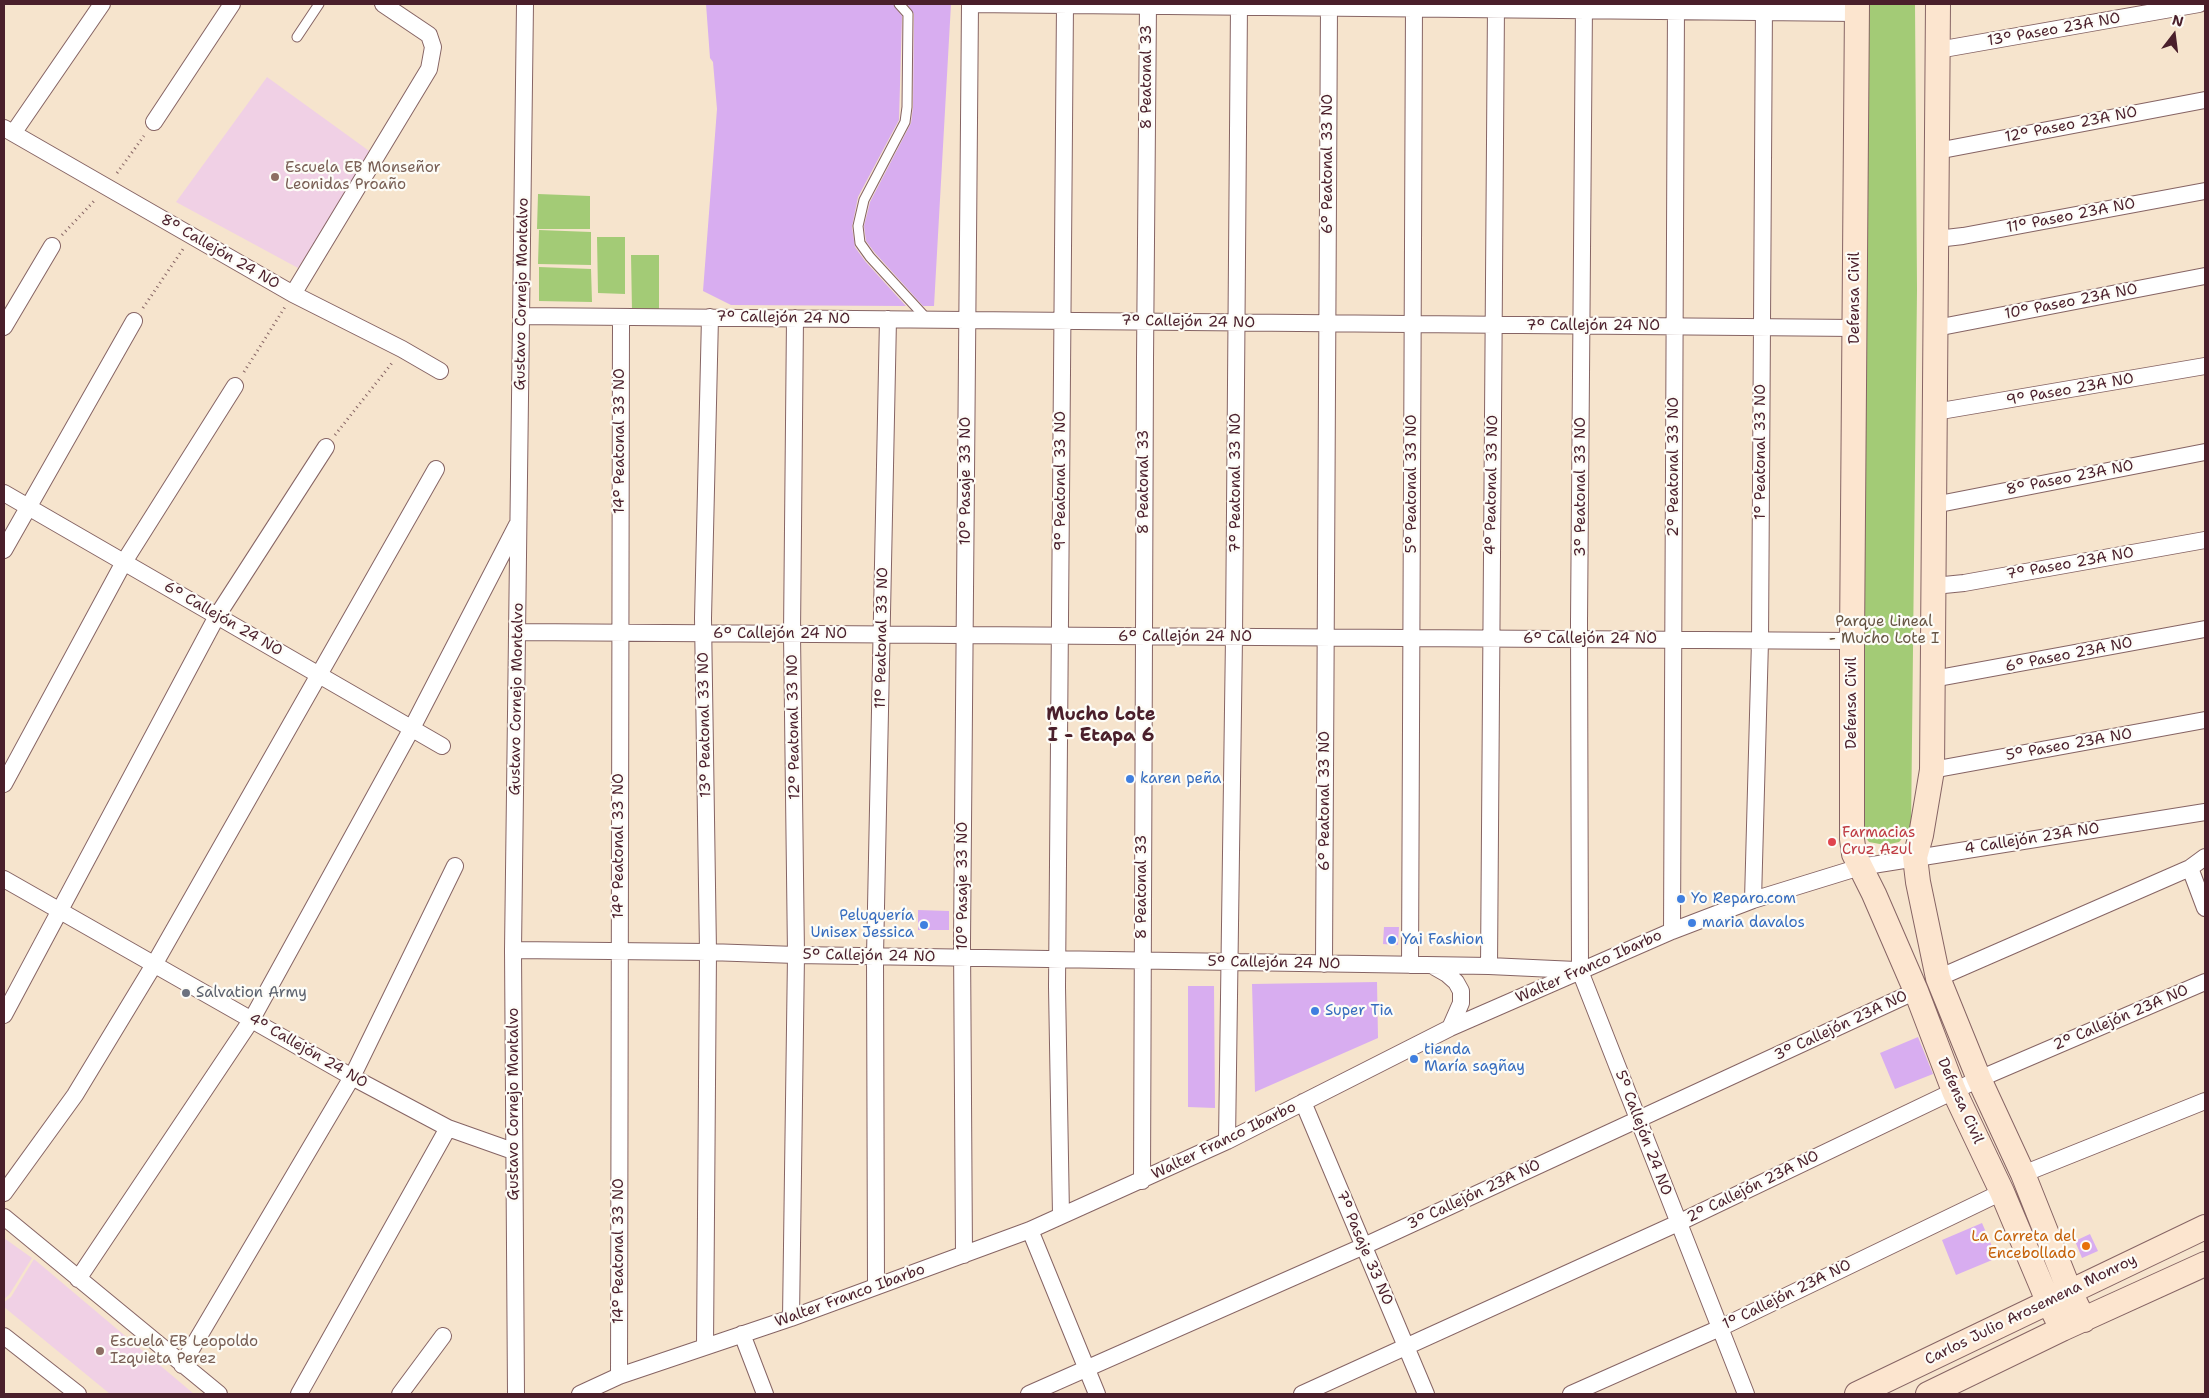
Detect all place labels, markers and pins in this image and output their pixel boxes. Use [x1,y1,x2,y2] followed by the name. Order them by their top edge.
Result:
[285,159,441,194] place label: Escuela EB Monseñor Leonidas Proaño
[269,171,281,183] marker: Escuela EB Monseñor Leonidas Proaño
[1140,770,1221,788] place label: karen peña
[1124,773,1136,785] marker: karen peña
[1842,824,1915,859] place label: Farmacias Cruz Azul
[1826,836,1838,848] marker: Farmacias Cruz Azul
[1691,890,1796,908] place label: Yo Reparo.com
[1675,893,1687,905] marker: Yo Reparo.com
[811,907,914,942] place label: Peluquería Unisex Jessica
[1702,914,1805,932] place label: maria davalos
[1686,917,1698,929] marker: maria davalos
[918,919,930,931] marker: Peluquería Unisex Jessica
[1402,931,1484,949] place label: Yai Fashion
[1386,934,1398,946] marker: Yai Fashion
[196,984,307,1002] place label: Salvation Army
[180,987,192,999] marker: Salvation Army
[1325,1002,1393,1020] place label: Super Tia
[1309,1005,1321,1017] marker: Super Tia
[1424,1041,1525,1076] place label: tienda María sagñay
[1408,1053,1420,1065] marker: tienda María sagñay
[1971,1228,2076,1263] place label: La Carreta del Encebollado
[2080,1240,2092,1252] marker: La Carreta del Encebollado
[110,1333,258,1368] place label: Escuela EB Leopoldo Izquieta Perez
[94,1345,106,1357] marker: Escuela EB Leopoldo Izquieta Perez

